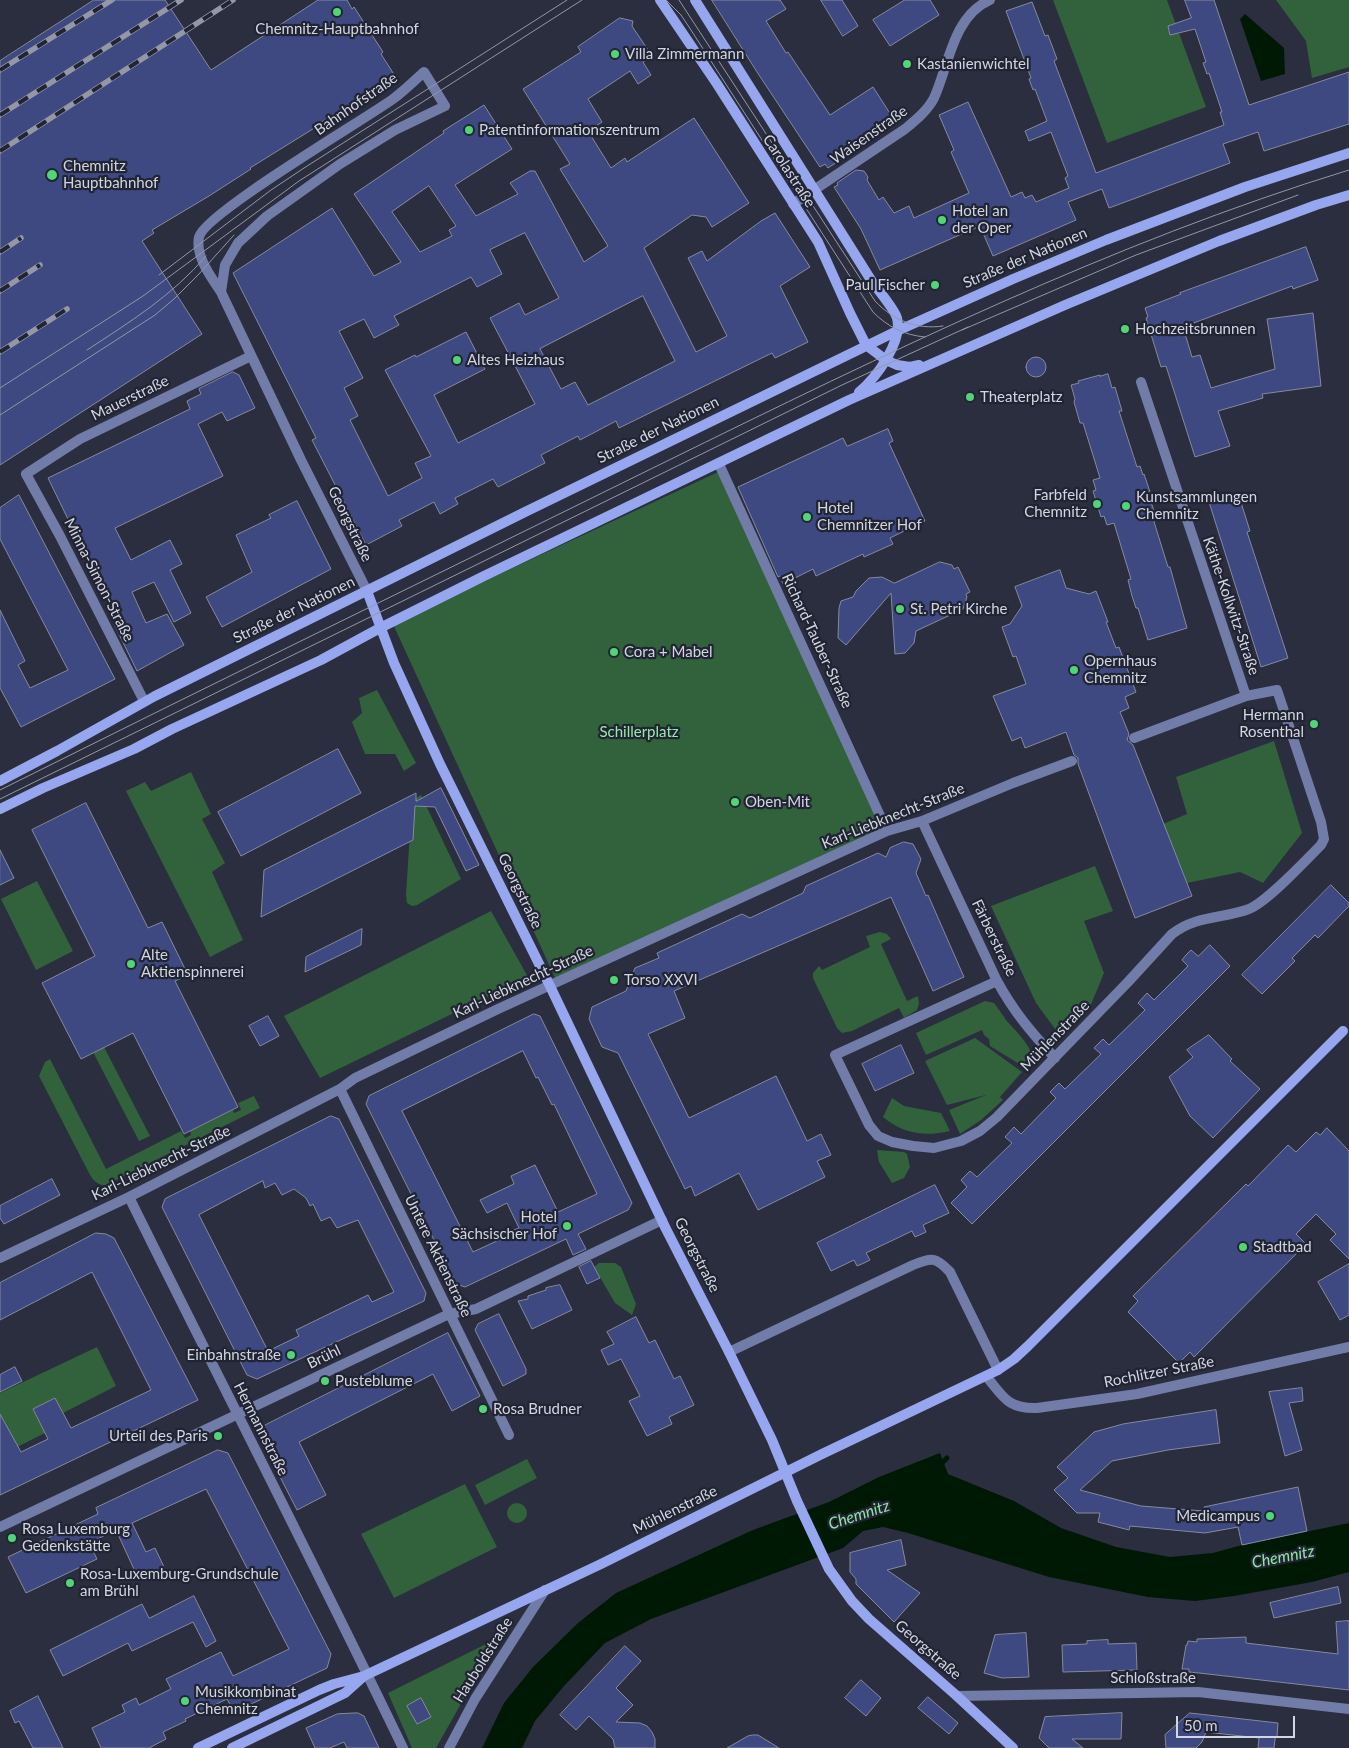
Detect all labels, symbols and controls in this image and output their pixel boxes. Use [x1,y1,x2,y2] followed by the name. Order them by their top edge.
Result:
[331,6,343,18] marker: Chemnitz-Hauptbahnhof
[255,20,419,38] place label: Chemnitz-Hauptbahnhof
[625,45,744,63] place label: Villa Zimmermann
[609,48,621,60] marker: Villa Zimmermann
[917,55,1030,73] place label: Kastanienwichtel
[901,58,913,70] marker: Kastanienwichtel
[311,69,401,139] street label: Bahnhofstraße
[827,102,911,168] street label: Waisenstraße
[479,121,660,139] place label: Patentinformationszentrum
[463,124,475,136] marker: Patentinformationszentrum
[759,131,819,211] street label: Carolastraße
[63,157,158,192] place label: Chemnitz Hauptbahnhof
[45,168,59,182] marker: Chemnitz Hauptbahnhof
[952,202,1011,237] place label: Hotel an der Oper
[936,214,948,226] marker: Hotel an der Oper
[960,224,1090,292] street label: Straße der Nationen
[846,276,925,294] place label: Paul Fischer
[929,279,941,291] marker: Paul Fischer
[1135,320,1256,338] place label: Hochzeitsbrunnen
[1119,323,1131,335] marker: Hochzeitsbrunnen
[467,351,564,369] place label: Altes Heizhaus
[451,354,463,366] marker: Altes Heizhaus
[88,371,172,425] street label: Mauerstraße
[980,388,1063,406] place label: Theaterplatz
[964,391,976,403] marker: Theaterplatz
[594,393,722,467] street label: Straße der Nationen
[324,483,376,565] street label: Georgstraße
[1024,486,1087,521] place label: Farbfeld Chemnitz
[1136,488,1257,523] place label: Kunstsammlungen Chemnitz
[1091,498,1103,510] marker: Farbfeld Chemnitz
[817,499,922,534] place label: Hotel Chemnitzer Hof
[1120,500,1132,512] marker: Kunstsammlungen Chemnitz
[801,511,813,523] marker: Hotel Chemnitzer Hof
[60,515,138,645] street label: Minna-Simon-Straße
[1199,535,1263,677] street label: Käthe-Kollwitz-Straße
[778,571,856,711] street label: Richard-Tauber-Straße
[230,573,358,647] street label: Straße der Nationen
[910,600,1007,618] place label: St. Petri Kirche
[894,603,906,615] marker: St. Petri Kirche
[624,643,713,661] place label: Cora + Mabel
[608,646,620,658] marker: Cora + Mabel
[1084,652,1157,687] place label: Opernhaus Chemnitz
[1068,664,1080,676] marker: Opernhaus Chemnitz
[1239,706,1304,741] place label: Hermann Rosenthal
[1308,718,1320,730] marker: Hermann Rosenthal
[599,723,679,741] park label: Schillerplatz
[819,779,967,853] street label: Karl-Liebknecht-Straße
[745,793,810,811] place label: Oben-Mit
[729,796,741,808] marker: Oben-Mit
[494,850,546,932] street label: Georgstraße
[968,897,1020,979] street label: Färberstraße
[450,942,596,1022] street label: Karl-Liebknecht-Straße
[141,946,244,981] place label: Alte Aktienspinnerei
[125,958,137,970] marker: Alte Aktienspinnerei
[624,971,698,989] place label: Torso XXVI
[608,974,620,986] marker: Torso XXVI
[1017,997,1093,1075] street label: Mühlenstraße
[89,1122,233,1204] street label: Karl-Liebknecht-Straße
[401,1192,475,1320] street label: Untere Aktienstraße
[452,1208,557,1243] place label: Hotel Sächsischer Hof
[670,1215,724,1295] street label: Georgstraße
[561,1220,573,1232] marker: Hotel Sächsischer Hof
[1253,1238,1312,1256] place label: Stadtbad
[1237,1241,1249,1253] marker: Stadtbad
[304,1341,344,1373] street label: Brühl
[187,1346,281,1364] place label: Einbahnstraße
[285,1349,297,1361] marker: Einbahnstraße
[1102,1352,1216,1392] street label: Rochlitzer Straße
[335,1372,413,1390] place label: Pusteblume
[319,1375,331,1387] marker: Pusteblume
[230,1379,292,1479] street label: Hermannstraße
[493,1400,582,1418] place label: Rosa Brudner
[477,1403,489,1415] marker: Rosa Brudner
[109,1427,208,1445] place label: Urteil des Paris
[212,1430,224,1442] marker: Urteil des Paris
[630,1482,720,1538] street label: Mühlenstraße
[826,1496,892,1534] water label: Chemnitz
[1176,1507,1260,1525] place label: Medicampus
[1264,1510,1276,1522] marker: Medicampus
[22,1520,130,1555] place label: Rosa Luxemburg Gedenkstätte
[6,1532,18,1544] marker: Rosa Luxemburg Gedenkstätte
[1250,1542,1316,1572] water label: Chemnitz
[80,1565,279,1600] place label: Rosa-Luxemburg-Grundschule am Brühl
[64,1577,76,1589] marker: Rosa-Luxemburg-Grundschule am Brühl
[450,1614,516,1706] street label: Hauboldstraße
[891,1616,965,1684] street label: Georgstraße
[1110,1669,1196,1687] street label: Schloßstraße
[195,1683,296,1718] place label: Musikkombinat Chemnitz
[179,1695,191,1707] marker: Musikkombinat Chemnitz
[1179,1706,1298,1738] scale bar
[1184,1716,1218,1734] text: 50 m

